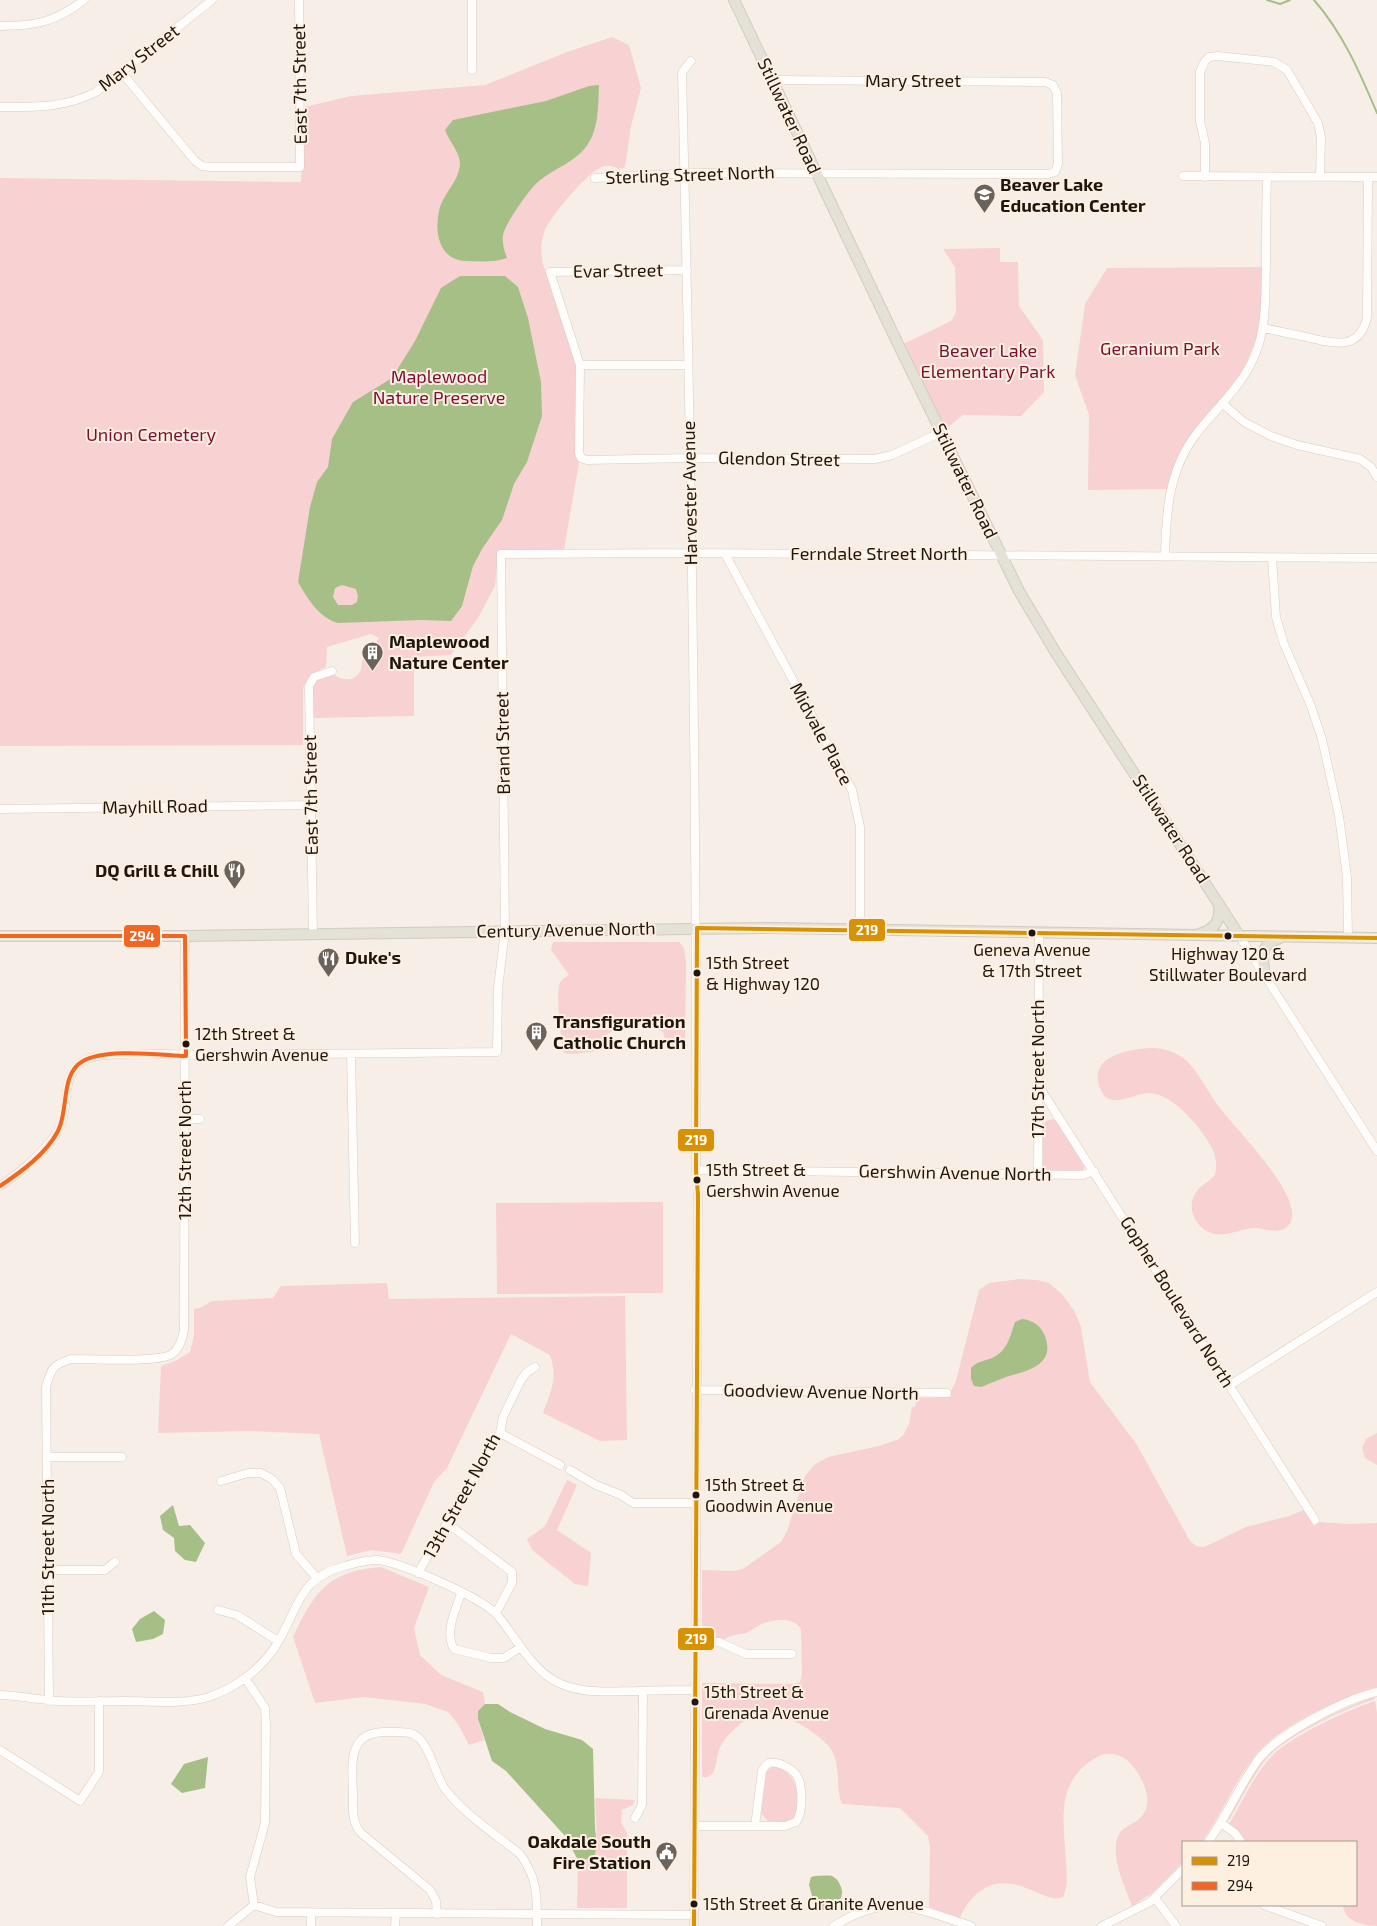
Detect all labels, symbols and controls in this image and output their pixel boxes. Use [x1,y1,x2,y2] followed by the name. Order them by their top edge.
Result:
[94,19,183,95] street label: Mary Street
[287,23,311,144] street label: East 7th Street
[753,54,826,177] street label: Stillwater Road
[865,69,961,91] street label: Mary Street
[605,160,775,188] street label: Sterling Street North
[1000,173,1146,216] place label: Beaver Lake Education Center
[972,183,996,214] school or university icon: Beaver Lake Education Center
[573,258,663,282] street label: Evar Street
[1100,337,1220,359] park label: Geranium Park
[921,339,1055,382] park label: Beaver Lake Elementary Park
[373,365,505,408] park label: Maplewood Nature Preserve
[929,419,1003,542] street label: Stillwater Road
[677,421,701,566] street label: Harvester Avenue
[86,423,217,445] park label: Union Cemetery
[718,446,840,470] street label: Glendon Street
[790,542,968,564] street label: Ferndale Street North
[389,630,509,673] place label: Maplewood Nature Center
[361,640,385,671] building icon: Maplewood Nature Center
[786,678,858,789] street label: Midvale Place
[490,691,514,795] street label: Brand Street
[298,734,322,855] street label: East 7th Street
[1129,770,1215,887] street label: Stillwater Road
[102,794,208,818] street label: Mayhill Road
[95,859,219,881] place label: DQ Grill & Chill
[223,859,247,890] restaurant icon: DQ Grill & Chill
[476,916,656,942] street label: Century Avenue North
[848,918,886,942] line badge: 219
[856,921,878,938] text: 219
[123,924,161,948] line badge: 294
[129,927,155,944] text: 294
[1027,928,1037,938] marker: Geneva Avenue & 17th Street
[1223,931,1233,941] marker: Highway 120 & Stillwater Boulevard
[973,939,1091,980] place label: Geneva Avenue & 17th Street
[1149,943,1307,984] place label: Highway 120 & Stillwater Boulevard
[317,946,341,977] restaurant icon: Duke's
[345,946,401,968] place label: Duke's
[706,952,820,994] place label: 15th Street & Highway 120
[692,968,702,978] marker: 15th Street & Highway 120
[1026,999,1048,1139] street label: 17th Street North
[553,1010,686,1053] place label: Transfiguration Catholic Church
[525,1020,549,1051] building icon: Transfiguration Catholic Church
[195,1023,329,1064] place label: 12th Street & Gershwin Avenue
[181,1039,191,1049] marker: 12th Street & Gershwin Avenue
[173,1080,195,1220] street label: 12th Street North
[677,1128,715,1152] line badge: 219
[685,1131,707,1148] text: 219
[706,1159,840,1200] place label: 15th Street & Gershwin Avenue
[858,1159,1052,1185] street label: Gershwin Avenue North
[692,1175,702,1185] marker: 15th Street & Gershwin Avenue
[1116,1212,1240,1391] street label: Gopher Boulevard North
[723,1378,919,1404] street label: Goodview Avenue North
[418,1429,505,1562] street label: 13th Street North
[705,1474,833,1515] place label: 15th Street & Goodwin Avenue
[36,1478,58,1616] street label: 11th Street North
[691,1490,701,1500] marker: 15th Street & Goodwin Avenue
[677,1627,715,1651] line badge: 219
[685,1630,707,1647] text: 219
[704,1681,829,1722] place label: 15th Street & Grenada Avenue
[690,1697,700,1707] marker: 15th Street & Grenada Avenue
[528,1830,651,1873] place label: Oakdale South Fire Station
[655,1840,679,1871] public building icon: Oakdale South Fire Station
[1182,1841,1357,1906] legend
[1227,1851,1250,1869] text: 219
[1227,1876,1253,1894] text: 294
[703,1893,924,1913] place label: 15th Street & Granite Avenue
[689,1899,699,1909] marker: 15th Street & Granite Avenue

